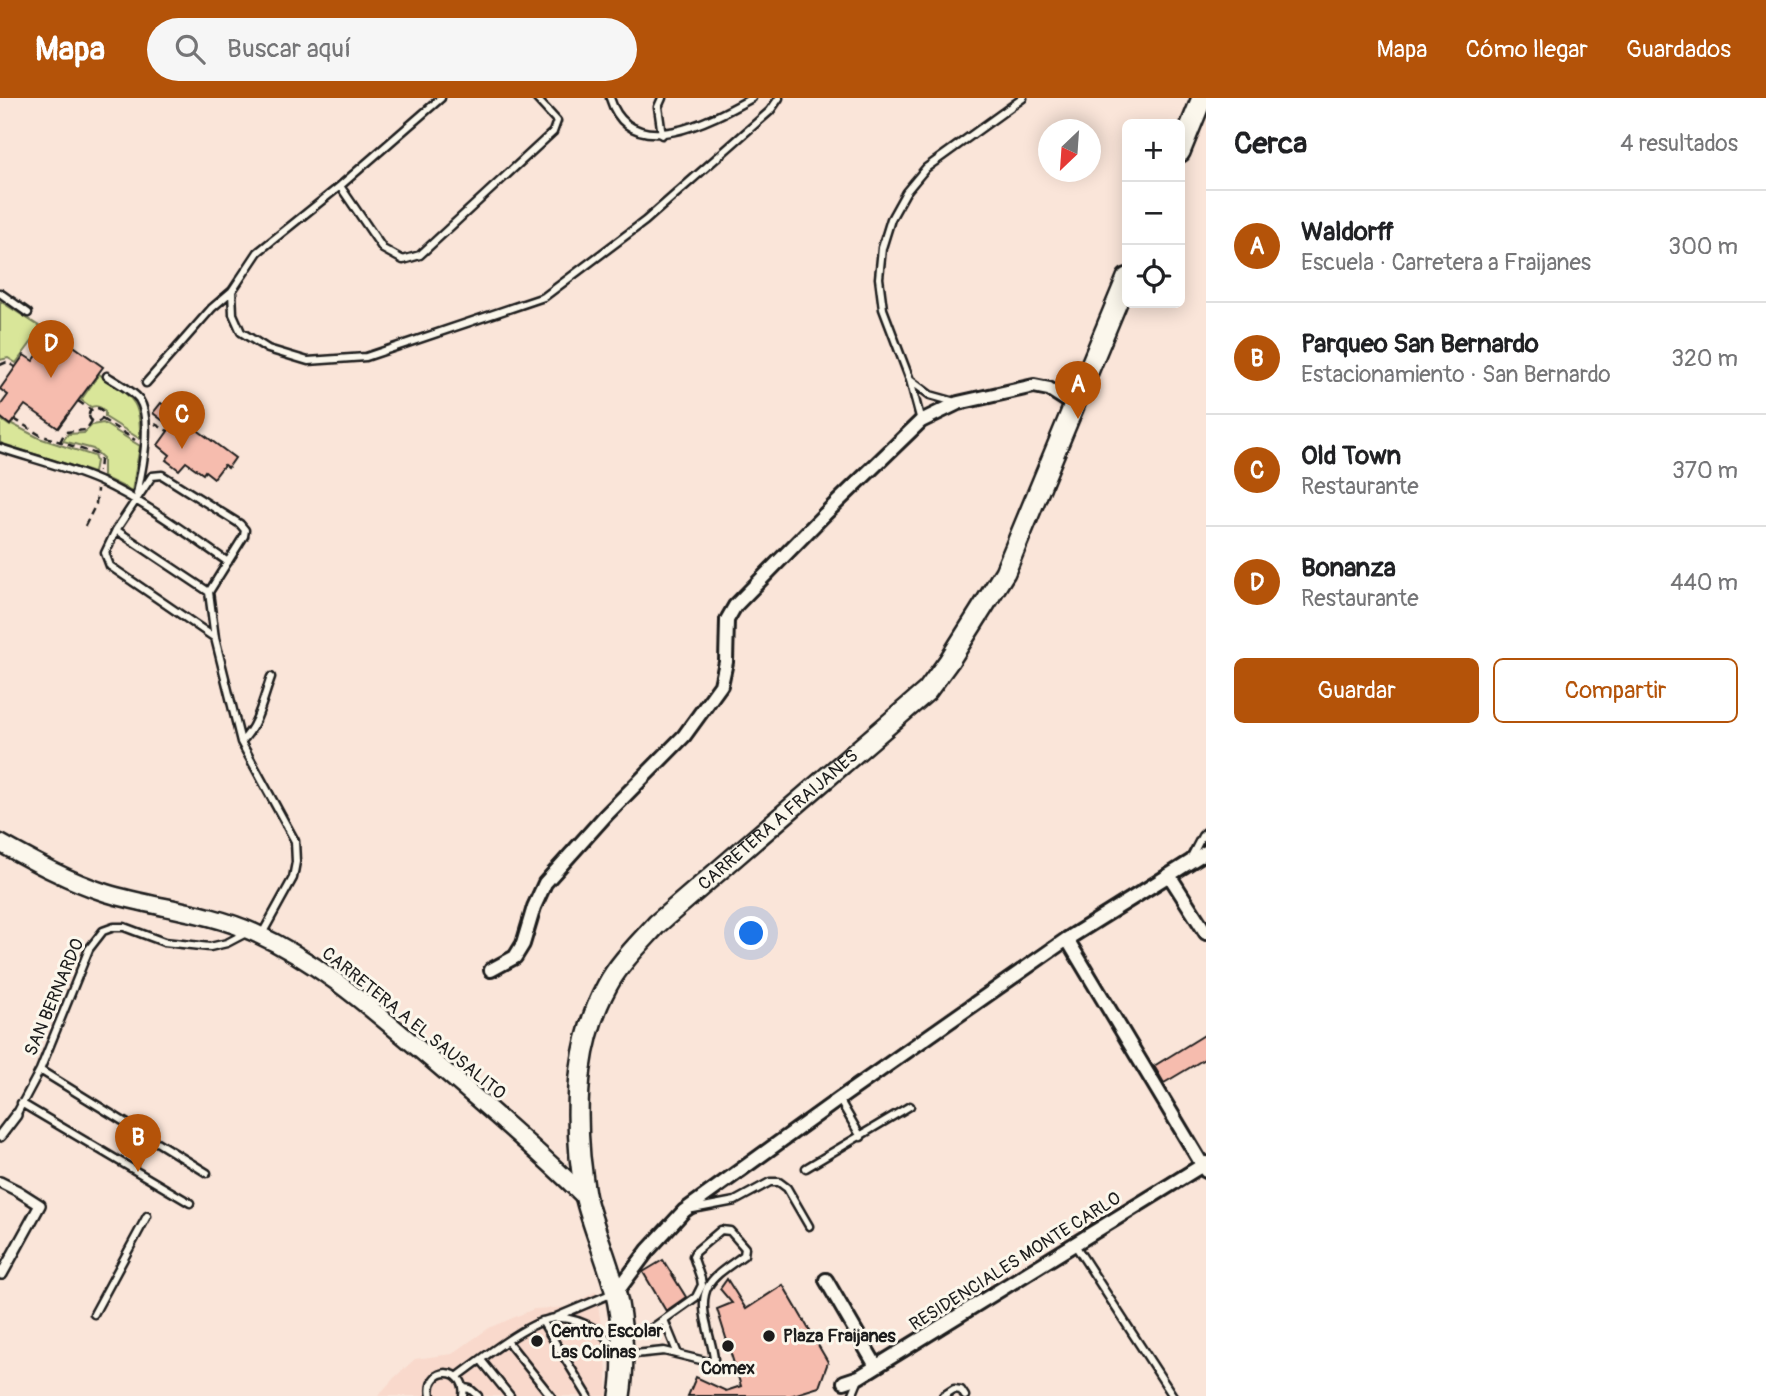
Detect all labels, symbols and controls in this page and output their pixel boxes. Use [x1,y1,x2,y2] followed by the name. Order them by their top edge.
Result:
[147,18,637,81] search box
[35,29,105,70] text: Mapa
[171,30,209,68] icon: search
[227,33,351,65] text: Buscar aquí
[1377,35,1428,64] text: Mapa
[1466,35,1588,64] text: Cómo llegar
[1626,35,1731,64] text: Guardados
[1038,119,1101,182] north arrow
[1122,119,1185,308] map controls
[1122,119,1185,182] button: +
[1234,125,1307,162] text: Cerca
[1620,129,1738,158] text: 4 resultados
[1122,182,1185,245] button: −
[1301,216,1394,248] text: Waldorff
[1250,232,1264,261] text: A
[1668,232,1738,261] text: 300 m
[1122,245,1185,308] button: locate
[1301,248,1591,277] text: Escuela · Carretera a Fraijanes
[28,320,74,378] pin: D
[1301,328,1539,360] text: Parqueo San Bernardo
[1250,344,1264,373] text: B
[1671,344,1738,373] text: 320 m
[1301,360,1611,389] text: Estacionamiento · San Bernardo
[1055,361,1101,419] pin: A
[159,391,205,449] pin: C
[1301,440,1401,472] text: Old Town
[1250,456,1264,485] text: C
[1672,456,1738,485] text: 370 m
[1301,472,1419,501] text: Restaurante
[1301,552,1396,584] text: Bonanza
[1250,568,1264,597] text: D
[1670,568,1738,597] text: 440 m
[1301,584,1419,613] text: Restaurante
[1234,658,1479,723] button: Guardar
[1493,658,1738,723] button: Compartir
[693,744,863,895] street label: CARRETERA A FRAIJANES
[734,916,768,950] your location
[19,935,90,1059] street label: SAN BERNARDO
[317,942,510,1105] street label: CARRETERA A EL SAUSALITO
[115,1114,161,1172] pin: B
[905,1187,1125,1336] street label: RESIDENCIALES MONTE CARLO
[551,1320,663,1364] place label: Centro Escolar Las Colinas
[783,1325,896,1348] place label: Plaza Fraijanes
[761,1328,777,1344] marker: Plaza Fraijanes
[529,1333,545,1349] marker: Centro Escolar Las Colinas
[720,1338,736,1354] marker: Comex
[701,1357,755,1380] place label: Comex

